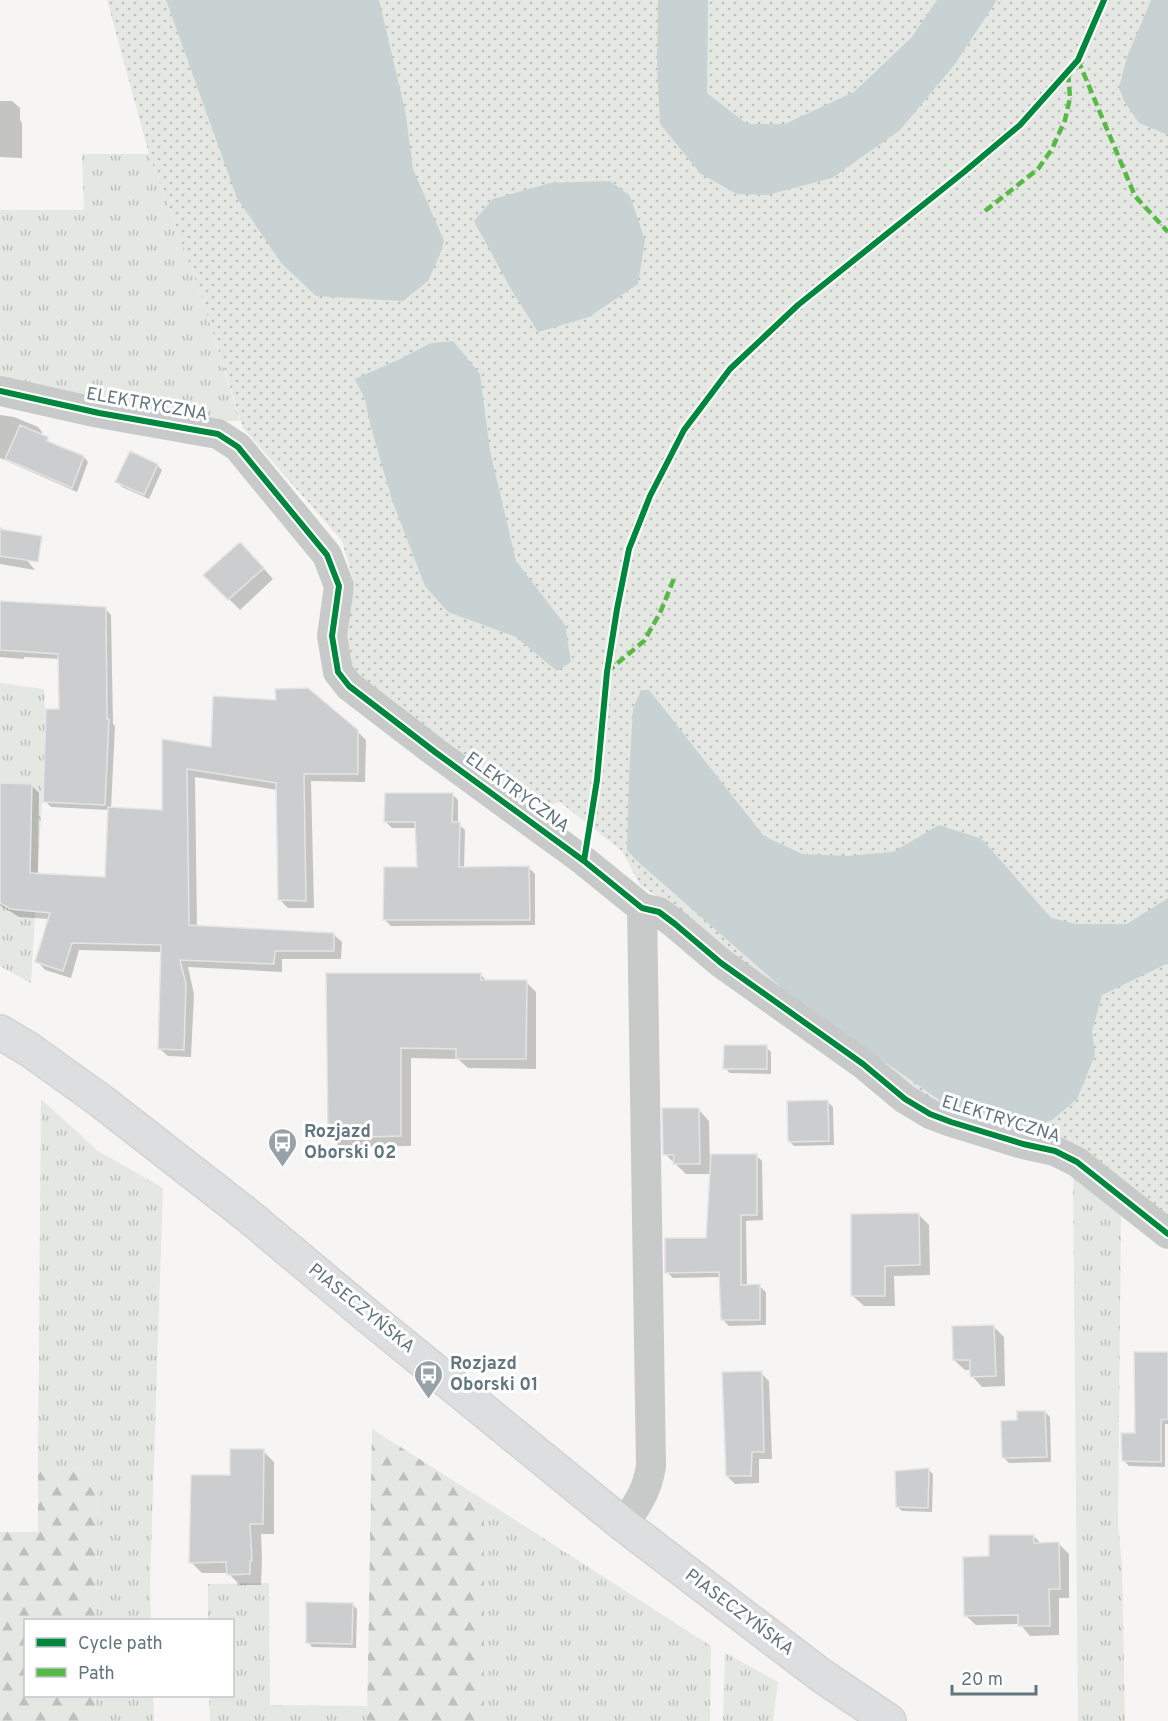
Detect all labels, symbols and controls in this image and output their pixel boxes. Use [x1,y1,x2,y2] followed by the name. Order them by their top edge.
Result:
[84,383,210,427] street label: ELEKTRYCZNA
[460,748,574,838] street label: ELEKTRYCZNA
[939,1091,1063,1149] street label: ELEKTRYCZNA
[304,1121,396,1165] place label: Rozjazd Oborski 02
[267,1126,299,1168] bus stop icon: Rozjazd Oborski 02
[303,1257,420,1359] street label: PIASECZYŃSKA
[450,1353,538,1397] place label: Rozjazd Oborski 01
[413,1358,445,1400] bus stop icon: Rozjazd Oborski 01
[680,1563,799,1662] street label: PIASECZYŃSKA
[24,1619,234,1697] legend
[78,1633,163,1656] text: Cycle path
[952,1658,1036,1696] scale bar
[78,1663,115,1686] text: Path
[961,1669,1003,1692] text: 20 m

